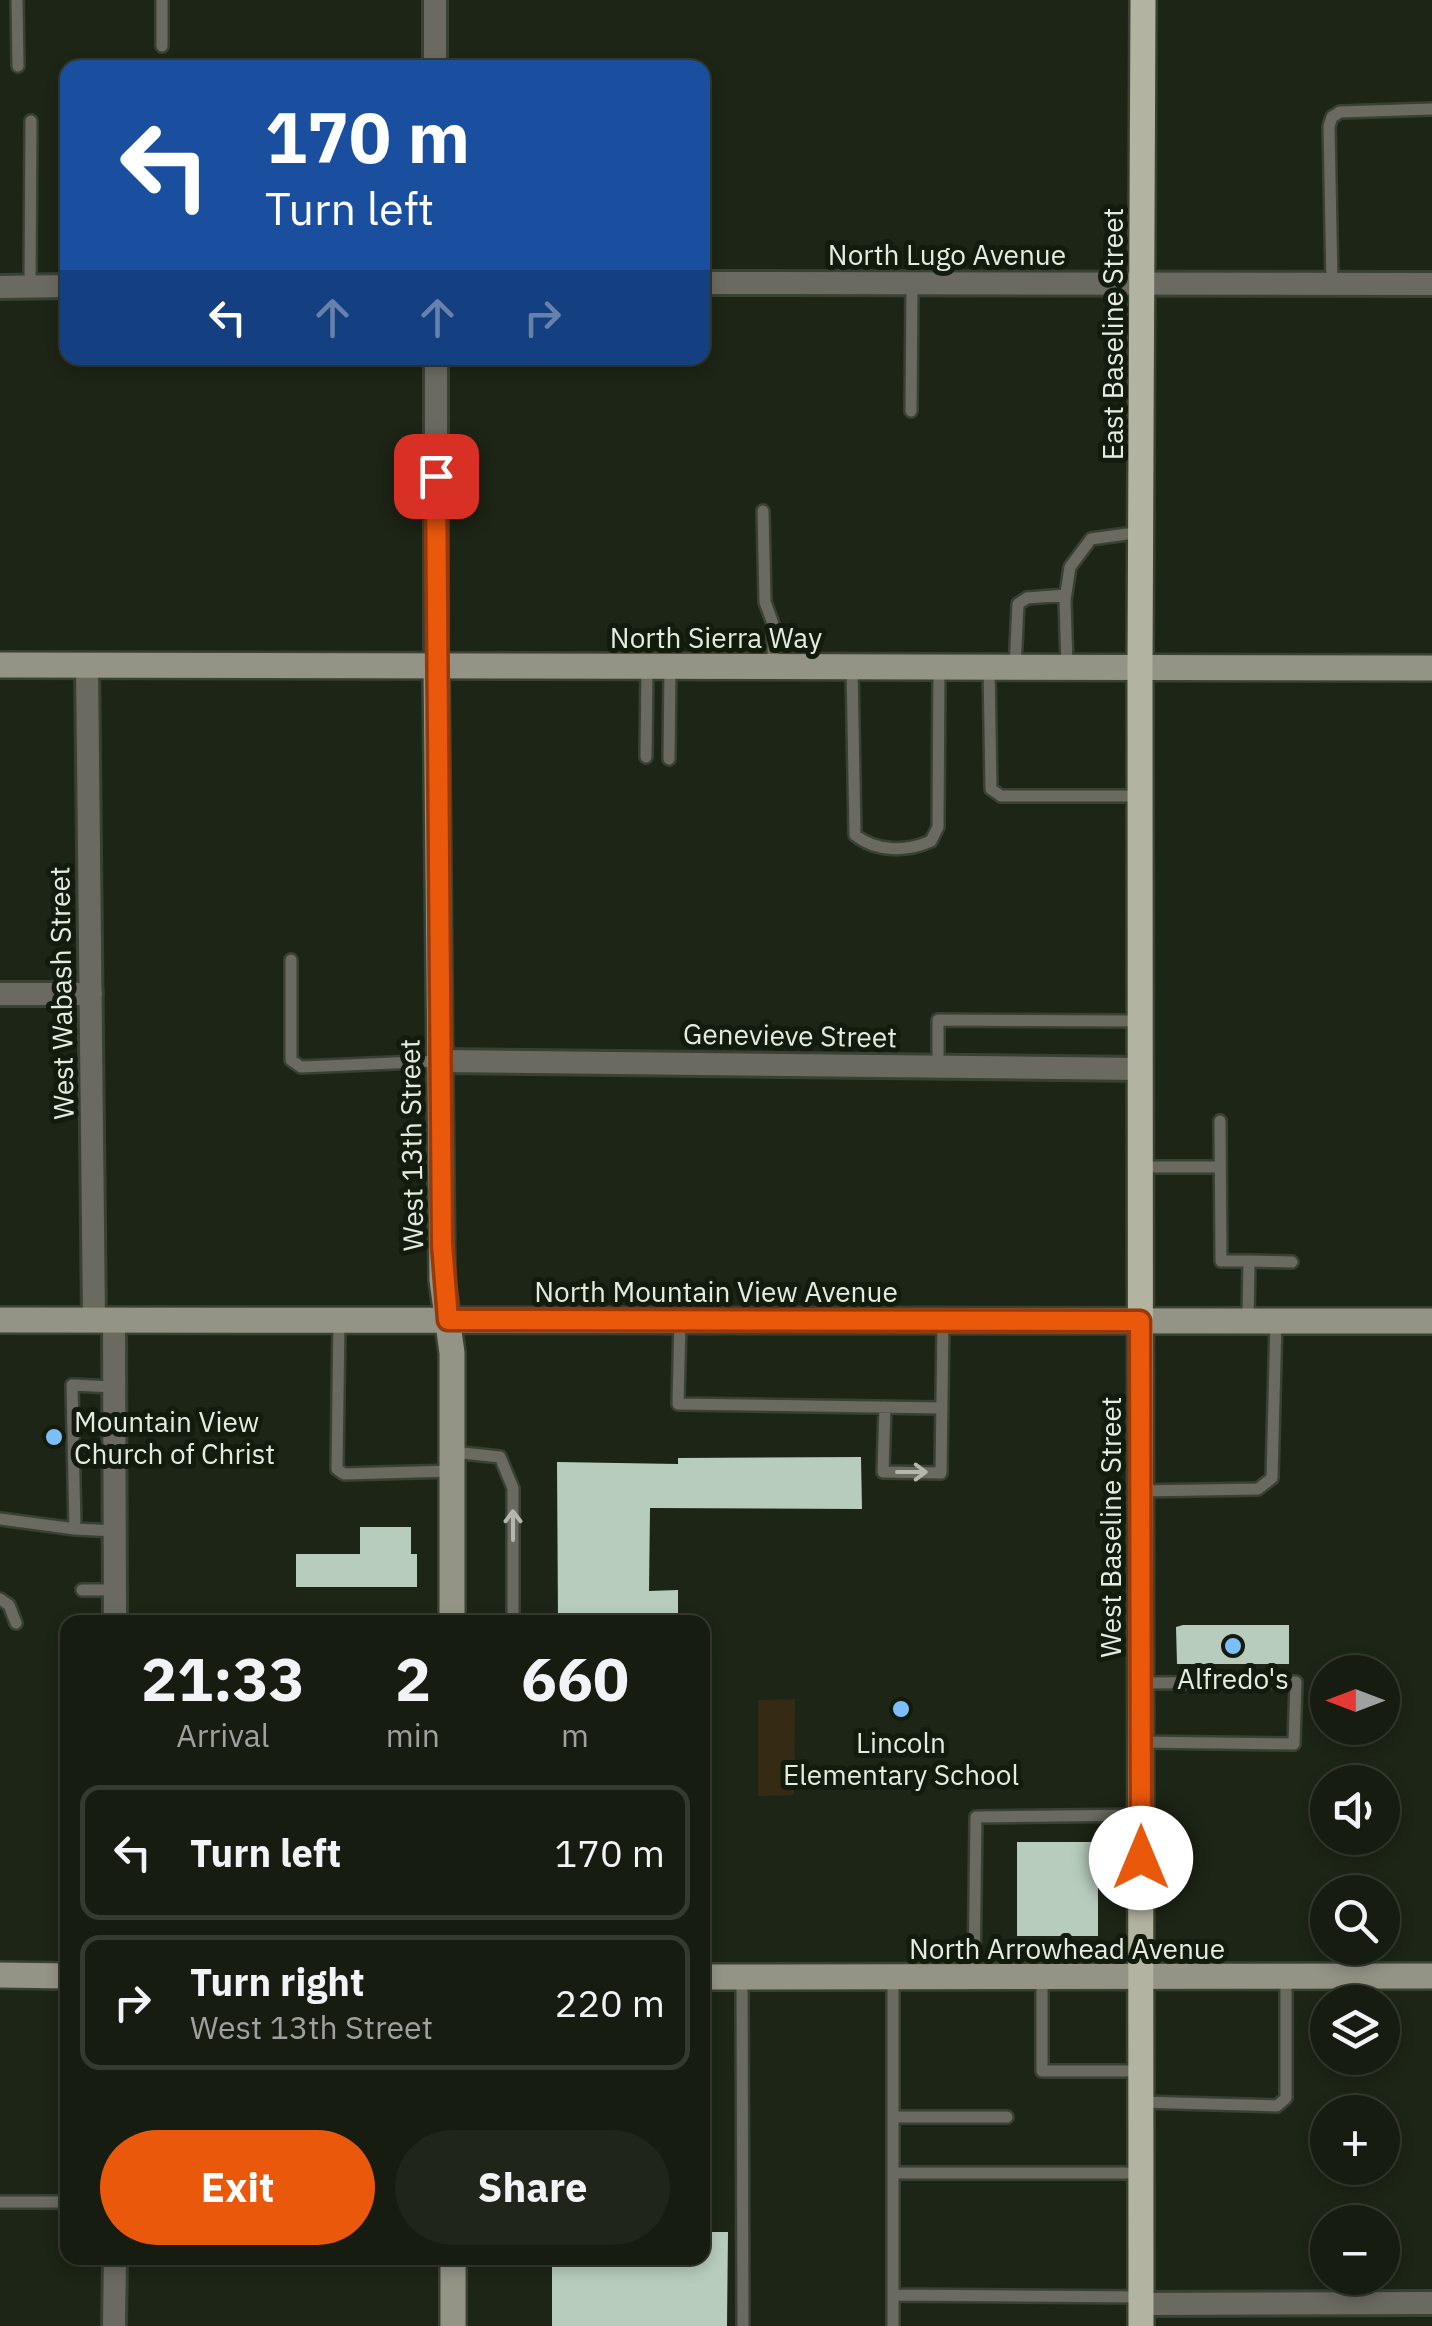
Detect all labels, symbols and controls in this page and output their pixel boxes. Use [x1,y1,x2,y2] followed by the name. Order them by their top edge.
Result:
[265,91,470,182] text: 170 m
[100,100,230,230] icon: left
[265,179,434,237] text: Turn left
[1094,208,1131,460] street label: East Baseline Street
[828,236,1066,273] street label: North Lugo Avenue
[200,290,255,345] icon: left
[305,290,360,345] icon: ahead
[410,290,465,345] icon: ahead
[515,290,570,345] icon: right
[394,434,479,519] pin
[409,449,464,504] icon: arrive
[610,619,822,656] street label: North Sierra Way
[40,866,82,1120] street label: West Wabash Street
[683,1015,897,1055] street label: Genevieve Street
[391,1038,431,1252] street label: West 13th Street
[534,1273,898,1310] street label: North Mountain View Avenue
[1092,1396,1129,1658] street label: West Baseline Street
[74,1403,275,1472] place label: Mountain View Church of Christ
[43,1426,65,1448] marker: Mountain View Church of Christ
[894,1462,927,1482] one-way arrow
[504,1510,522,1542] one-way arrow
[1222,1635,1244,1657] marker: Alfredo's
[141,1639,305,1718] text: 21:33
[395,1639,431,1718] text: 2
[521,1639,629,1718] text: 660
[1310,1655,1400,1745] north arrow
[1310,1655,1400,2295] map controls
[1177,1660,1289,1697] place label: Alfredo's
[890,1698,912,1720] marker: Lincoln Elementary School
[176,1714,270,1756] text: Arrival
[386,1714,440,1756] text: min
[561,1714,589,1756] text: m
[783,1724,1019,1793] place label: Lincoln Elementary School
[1310,1765,1400,1855] button: sound
[1089,1806,1193,1910] position arrow
[105,1825,160,1880] icon: left
[190,1828,341,1877] text: Turn left
[554,1828,665,1877] text: 170 m
[1310,1875,1400,1965] button: search
[909,1930,1225,1967] street label: North Arrowhead Avenue
[190,1957,365,2006] text: Turn right
[105,1975,160,2030] icon: right
[554,1978,665,2027] text: 220 m
[1310,1985,1400,2075] button: layers
[190,2006,433,2048] text: West 13th Street
[1310,2095,1400,2185] button: +
[100,2130,375,2245] button: Exit
[395,2130,670,2245] button: Share
[1310,2205,1400,2295] button: −

